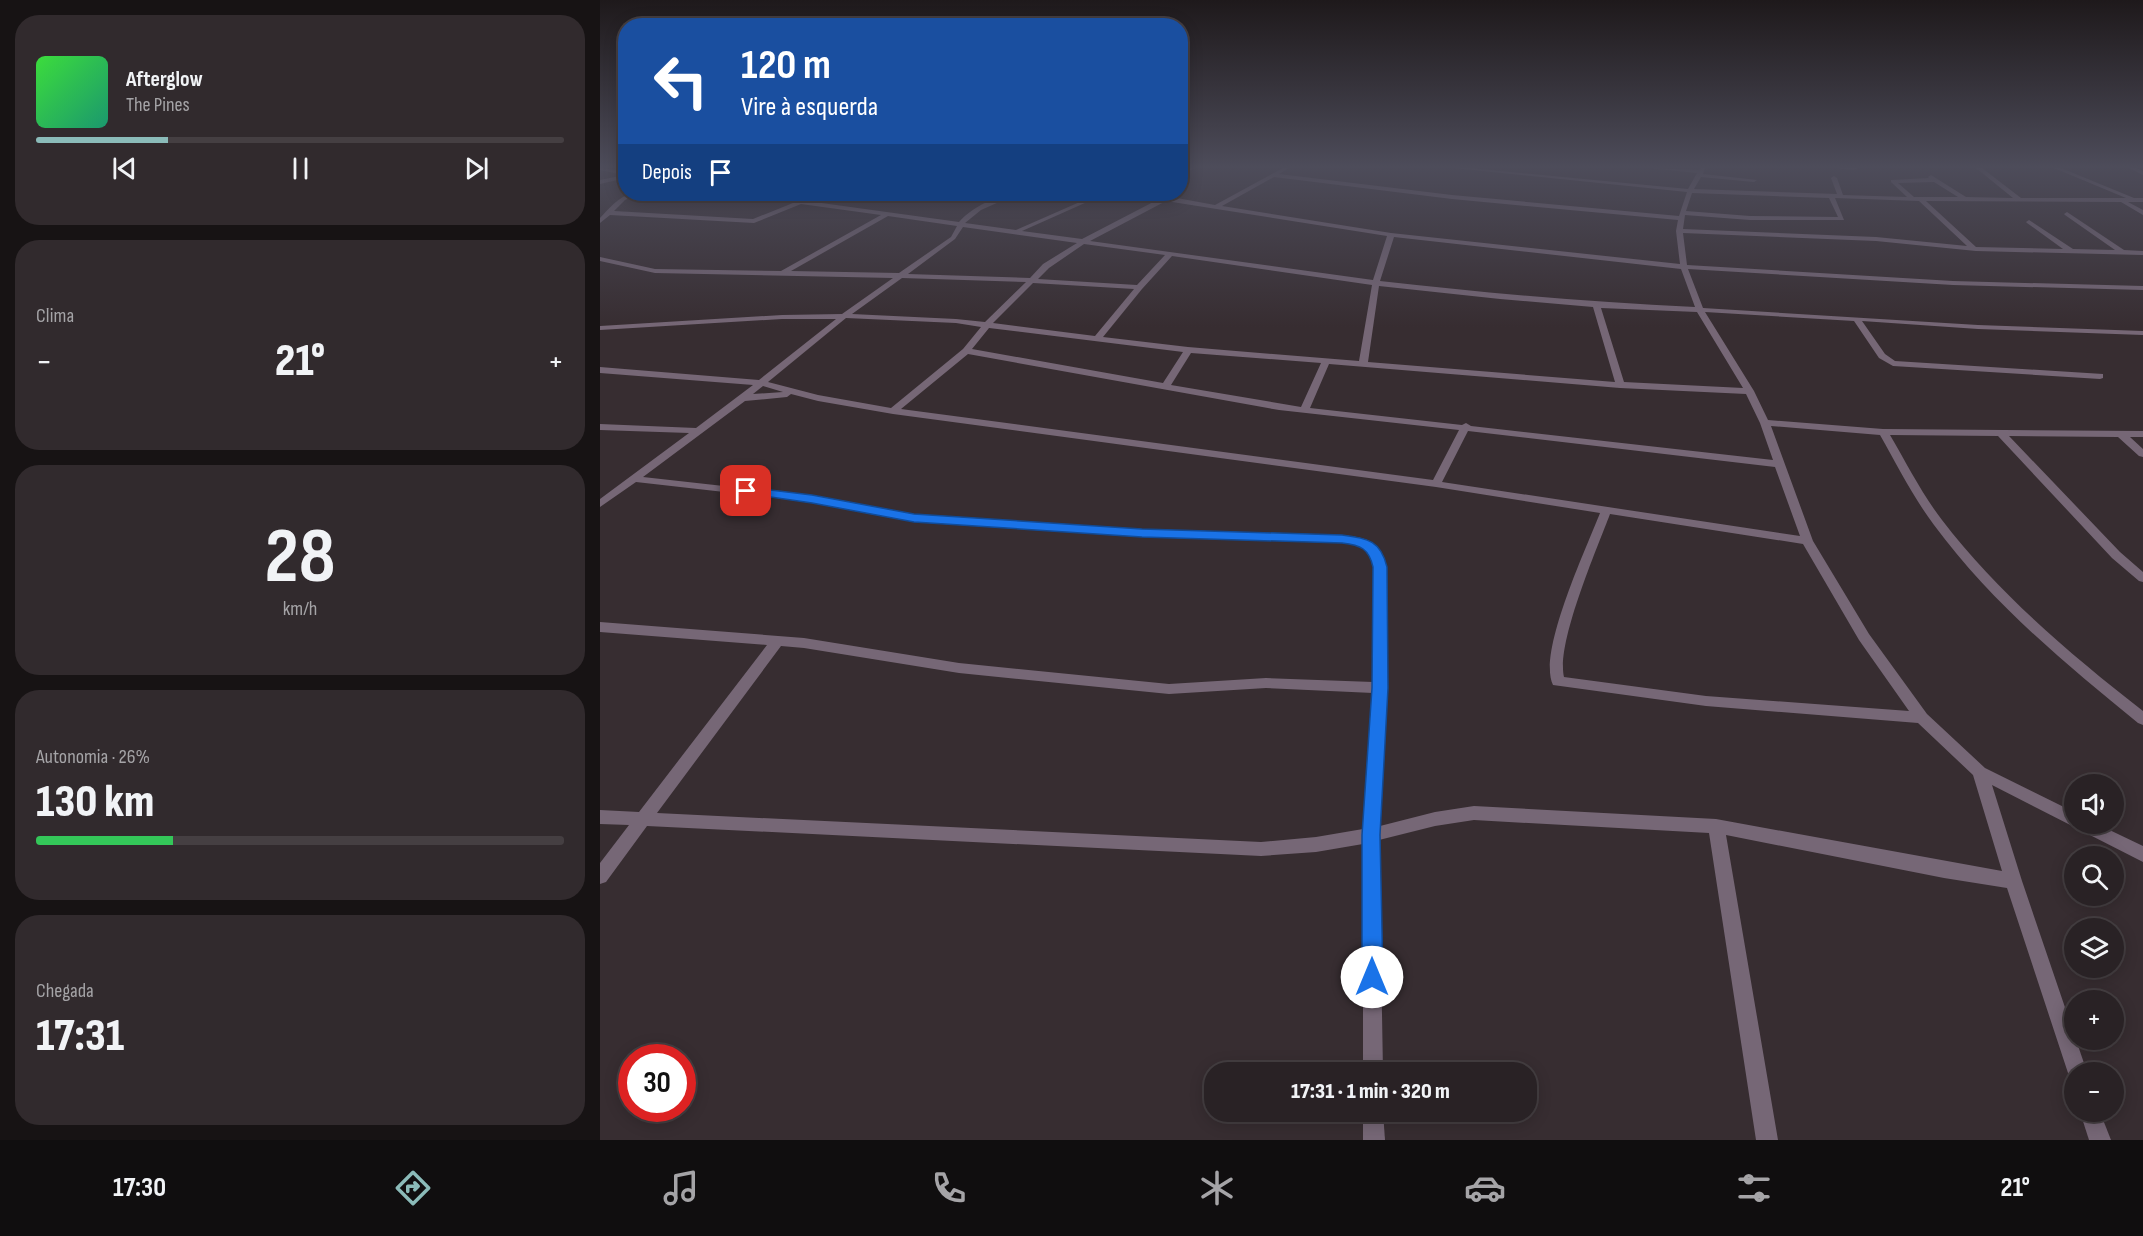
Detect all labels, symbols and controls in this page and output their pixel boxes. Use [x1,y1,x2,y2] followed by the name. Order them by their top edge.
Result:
[741,40,831,91] text: 120 m
[642,42,720,120] icon: left
[126,66,203,93] text: Afterglow
[741,91,878,123] text: Vire à esquerda
[126,93,190,117] text: The Pines
[108,152,141,185] icon: previous
[284,152,317,185] icon: pause
[460,152,493,185] icon: next
[704,156,737,189] icon: arrive
[642,159,692,186] text: Depois
[36,304,74,328] text: Clima
[275,334,325,389] text: 21°
[36,342,52,382] text: −
[548,342,564,382] text: +
[720,465,771,516] pin
[729,474,762,507] icon: arrive
[265,511,335,604] text: 28
[283,597,317,621] text: km/h
[36,745,150,769] text: Autonomia · 26%
[2064,774,2124,1122] map controls
[2064,774,2124,834] button: sound
[36,775,154,830] text: 130 km
[2064,846,2124,906] button: search
[2064,918,2124,978] button: layers
[1340,945,1404,1009] position arrow
[36,979,94,1003] text: Chegada
[2064,990,2124,1050] button: +
[36,1009,124,1064] text: 17:31
[618,1044,696,1122] speed limit sign: 30
[2064,1062,2124,1122] button: −
[1291,1078,1450,1105] text: 17:31 · 1 min · 320 m
[392,1167,434,1209] icon: directions
[660,1167,702,1209] icon: music
[928,1167,970,1209] icon: phone
[1196,1167,1238,1209] icon: climate
[1464,1167,1506,1209] icon: car
[1733,1167,1775,1209] icon: filters
[113,1172,166,1204] text: 17:30
[2001,1172,2030,1204] text: 21°

